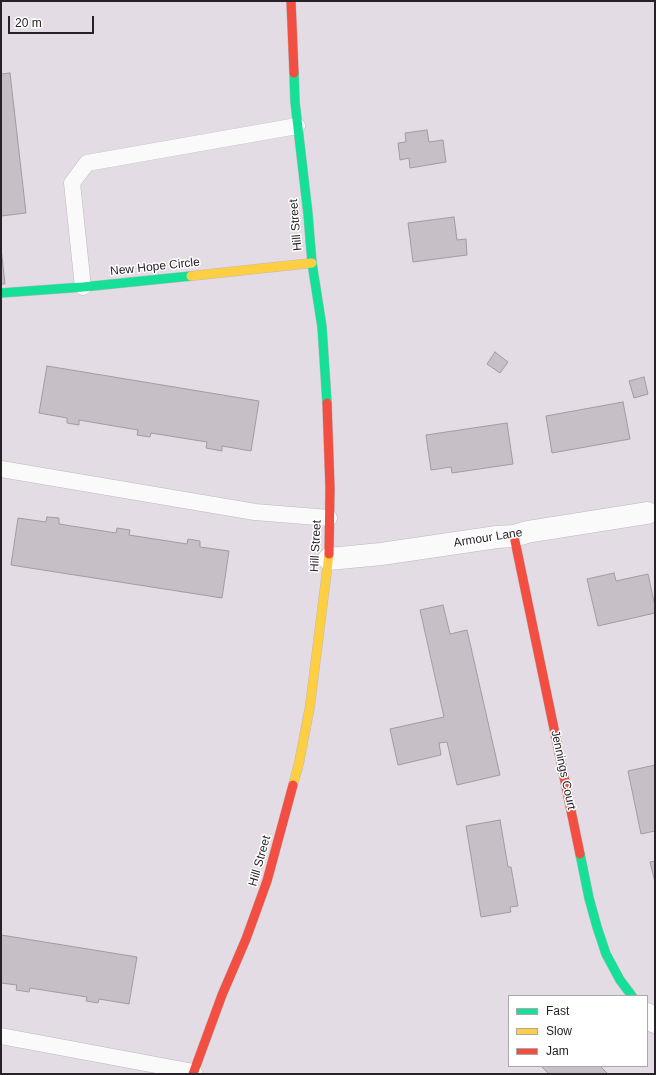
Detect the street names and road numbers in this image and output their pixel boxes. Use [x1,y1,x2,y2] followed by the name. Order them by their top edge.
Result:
[287,198,305,252] street label: Hill Street
[109,255,201,279] street label: New Hope Circle
[307,520,325,572] street label: Hill Street
[453,525,523,551] street label: Armour Lane
[548,729,578,811] street label: Jennings Court
[246,834,274,888] street label: Hill Street

